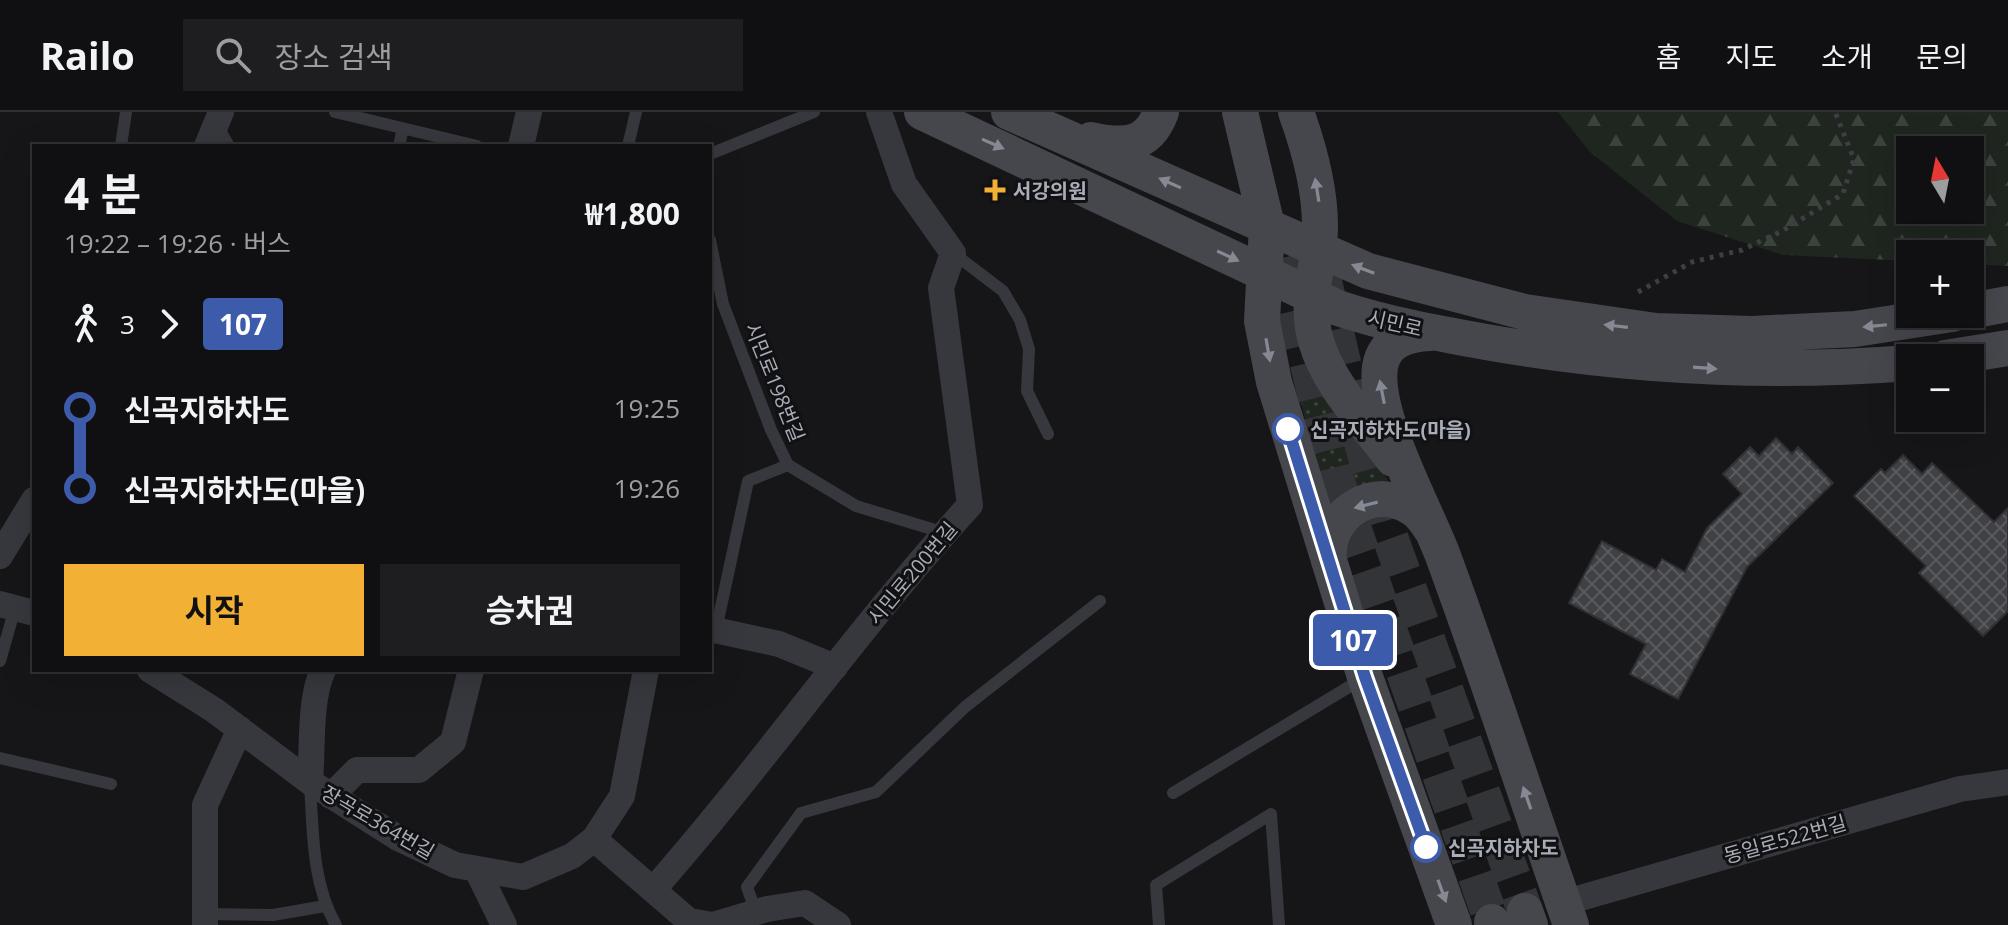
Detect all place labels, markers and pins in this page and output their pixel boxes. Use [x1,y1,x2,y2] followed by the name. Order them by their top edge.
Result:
[1013,177,1087,204] place label: 서강의원
[984,179,1006,201] marker: 서강의원
[1273,414,1303,444] marker: 신곡지하차도(마을)
[1310,416,1471,443] place label: 신곡지하차도(마을)
[1411,832,1441,862] marker: 신곡지하차도
[1448,834,1558,861] place label: 신곡지하차도

